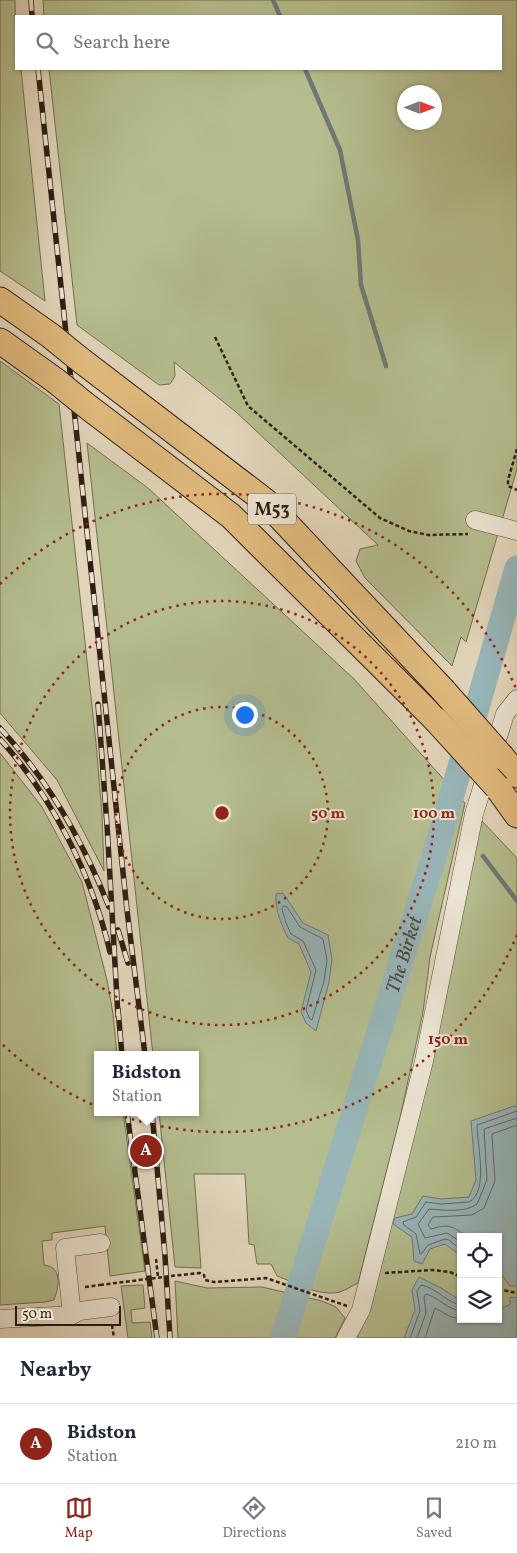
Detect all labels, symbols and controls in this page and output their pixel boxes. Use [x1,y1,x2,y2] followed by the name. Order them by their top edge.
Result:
[15,15,502,70] search box
[33,29,61,57] icon: search
[73,30,170,56] text: Search here
[397,85,442,130] north arrow
[248,494,296,524] road number: M53
[232,702,258,728] your location
[213,804,231,822] centre of rings
[311,804,345,825] text: 50 m
[413,804,456,825] text: 100 m
[380,912,431,997] water label: The Birket
[428,1030,468,1051] text: 150 m
[94,1051,199,1116] popup
[112,1060,181,1086] text: Bidston
[112,1086,162,1108] text: Station
[130,1132,162,1170] pin: A
[457,1233,502,1323] map controls
[457,1233,502,1278] button: locate
[457,1278,502,1323] button: layers
[15,1303,121,1326] scale bar
[22,1305,52,1324] text: 50 m
[20,1356,91,1385] text: Nearby
[67,1420,137,1446] text: Bidston
[30,1433,42,1455] text: A
[455,1433,497,1455] text: 210 m
[67,1446,118,1468] text: Station
[65,1494,93,1543] tab: Map
[222,1494,287,1543] tab: Directions
[416,1494,452,1543] tab: Saved

